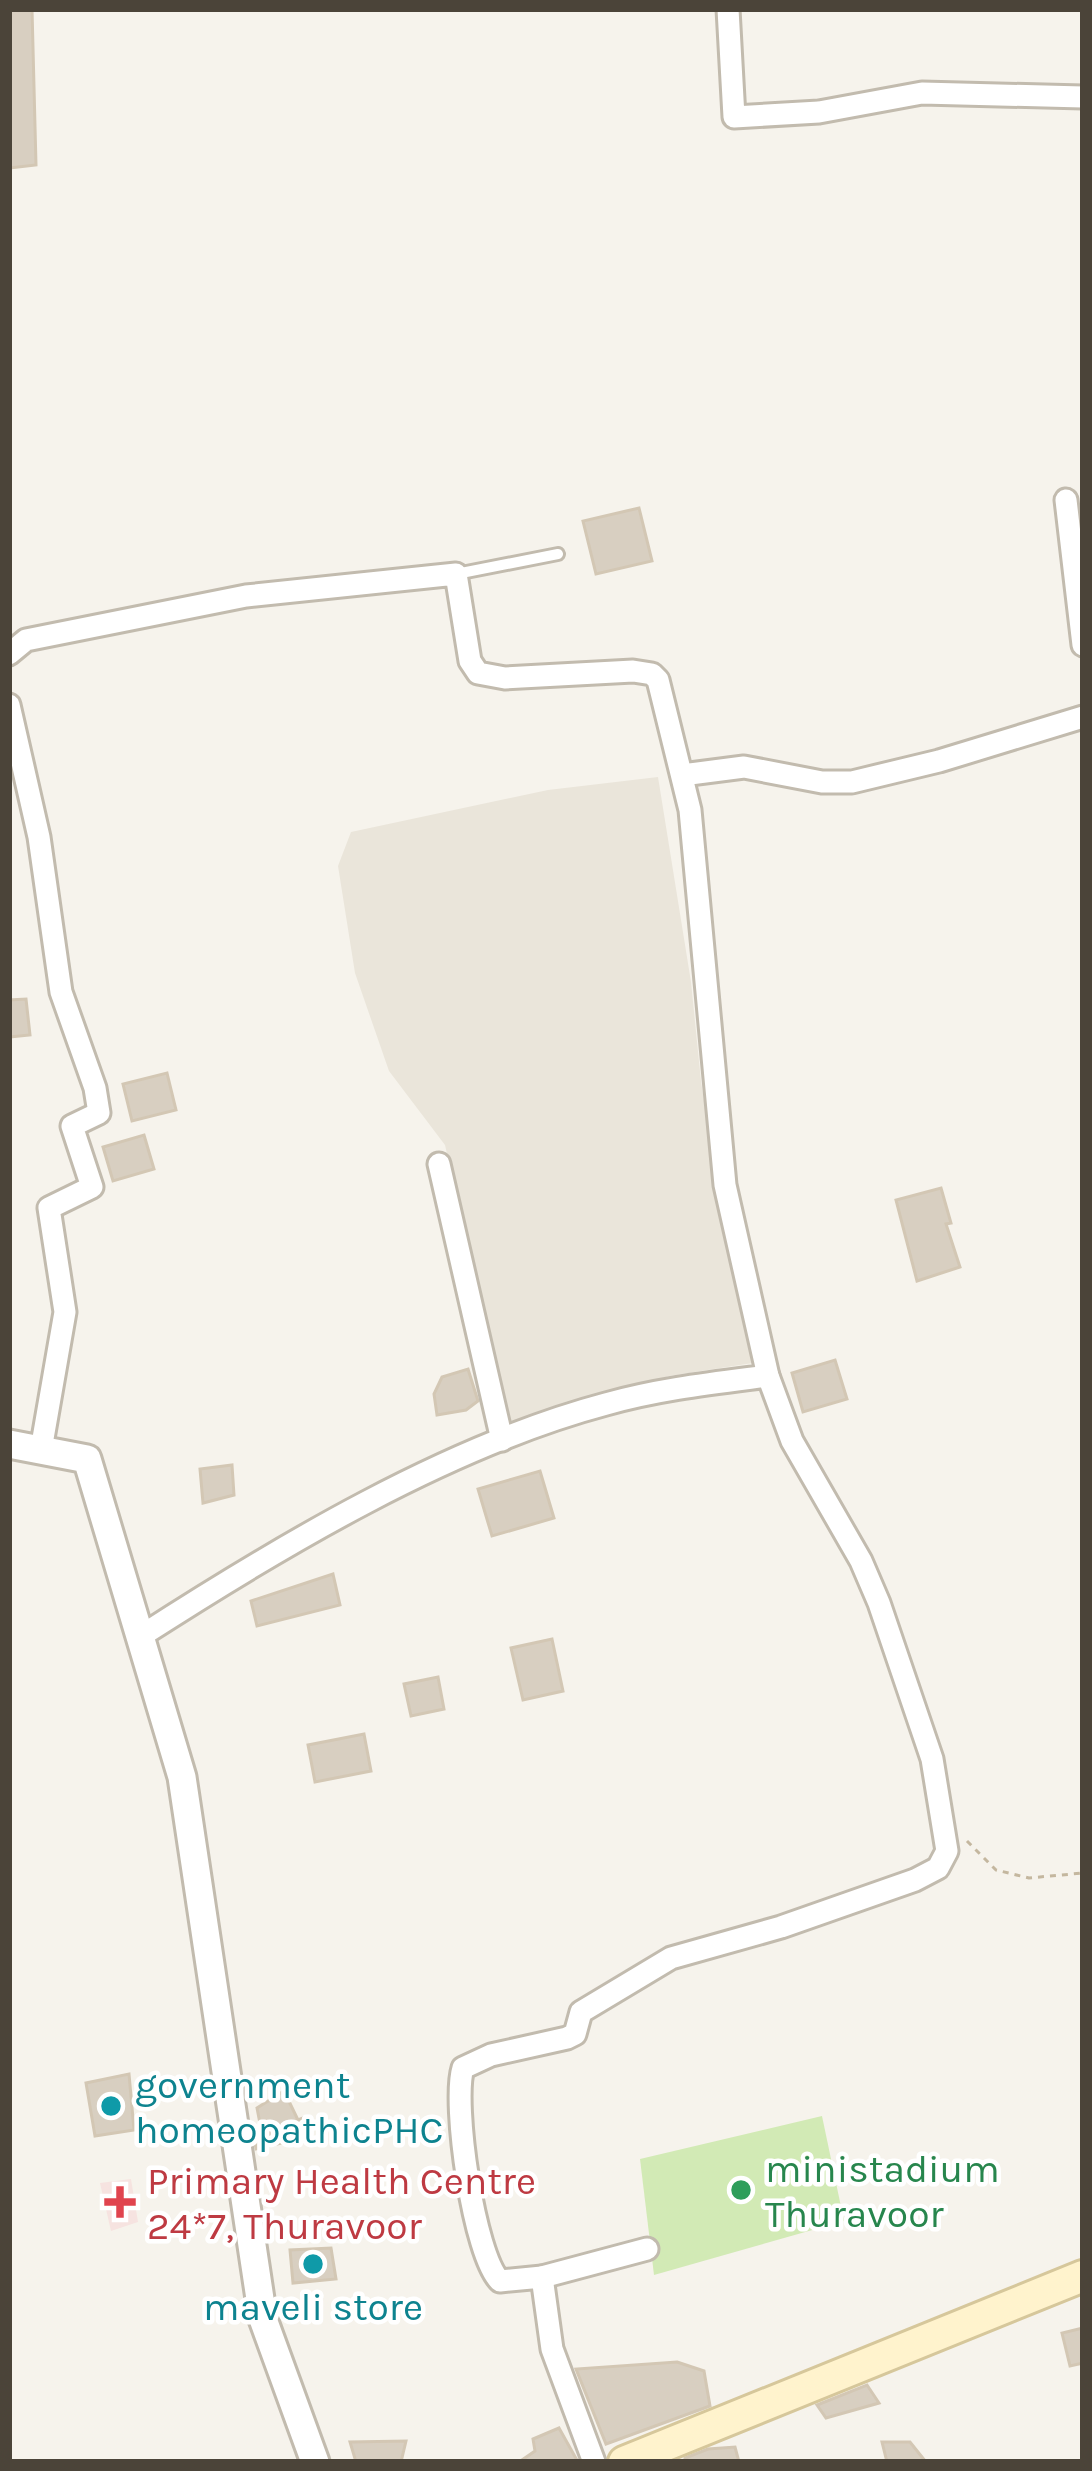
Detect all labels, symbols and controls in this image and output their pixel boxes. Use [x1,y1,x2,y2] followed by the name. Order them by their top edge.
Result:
[135,2062,443,2153] place label: government homeopathicPHC
[98,2093,124,2119] marker: government homeopathicPHC
[765,2146,1000,2237] place label: ministadium Thuravoor
[147,2158,536,2249] place label: Primary Health Centre 24*7, Thuravoor
[728,2177,754,2203] marker: ministadium Thuravoor
[104,2186,136,2218] marker: Primary Health Centre 24*7, Thuravoor
[300,2251,326,2277] marker: maveli store
[203,2284,423,2330] place label: maveli store

